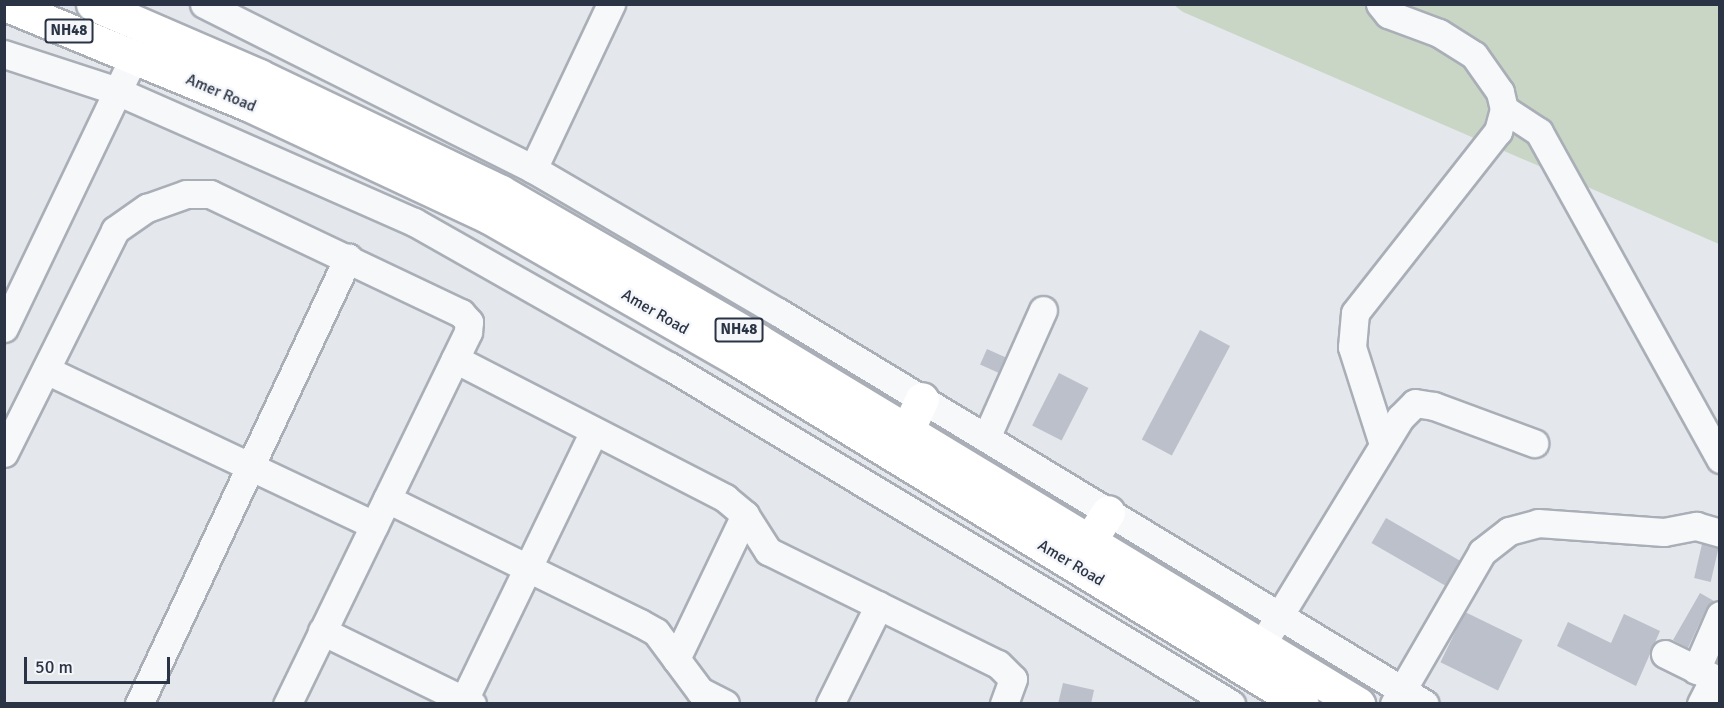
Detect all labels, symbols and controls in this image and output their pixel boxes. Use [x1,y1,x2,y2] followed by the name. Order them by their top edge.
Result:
[44,19,94,43] road number: NH48
[183,70,259,116] street label: Amer Road
[618,285,692,339] street label: Amer Road
[714,318,764,342] road number: NH48
[1034,536,1108,590] street label: Amer Road
[27,645,172,683] scale bar
[35,656,73,678] text: 50 m

